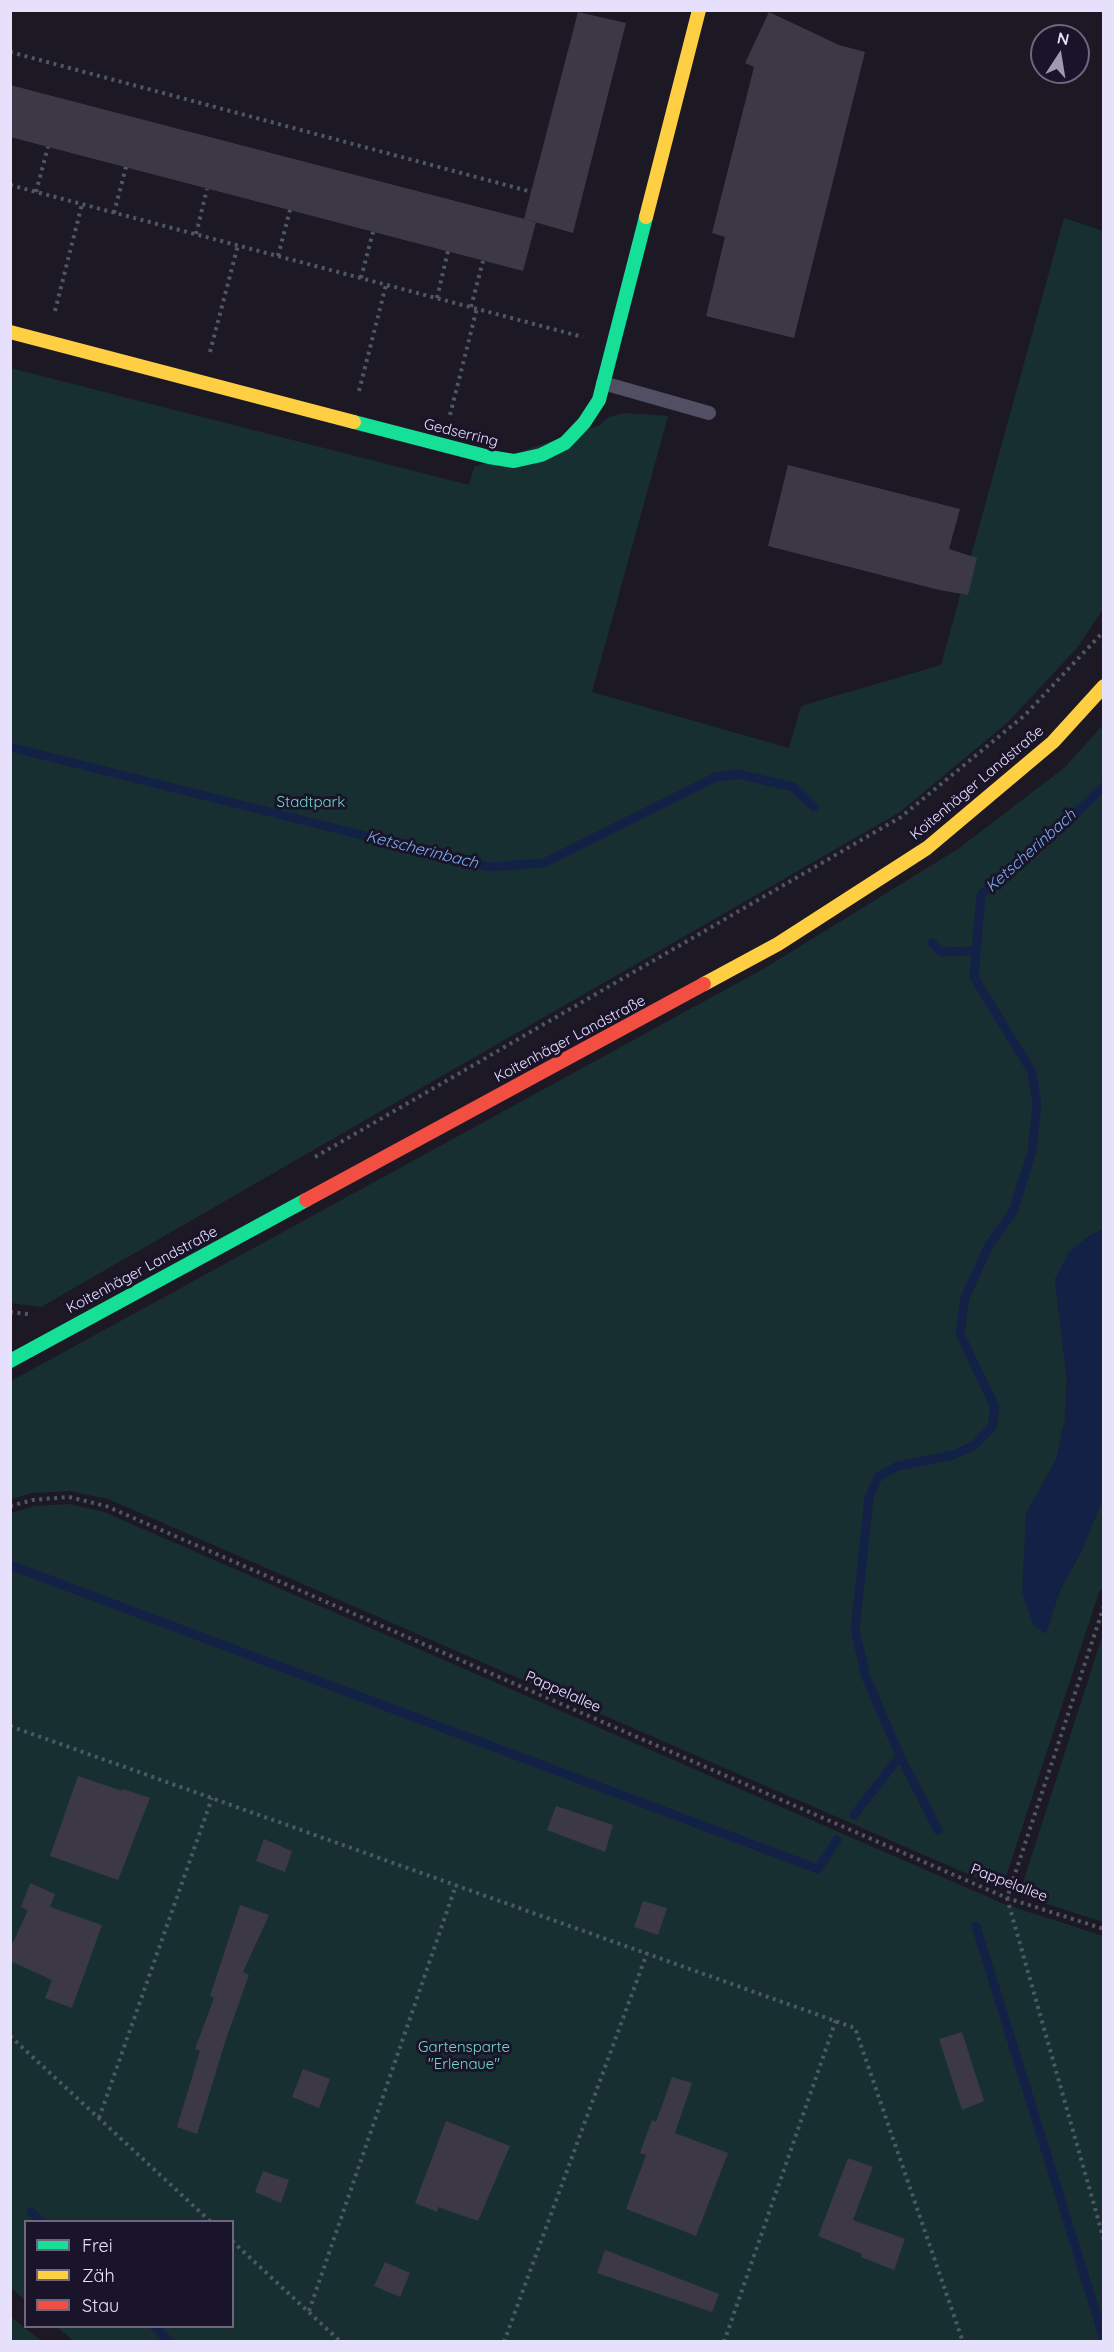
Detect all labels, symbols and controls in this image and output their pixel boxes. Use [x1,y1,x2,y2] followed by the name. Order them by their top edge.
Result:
[1030,24,1090,84] north arrow
[1055,27,1071,49] text: N
[422,415,500,451] street label: Gedserring
[907,722,1047,844] street label: Koitenhäger Landstraße
[277,793,345,811] park label: Stadtpark
[982,805,1080,897] water label: Ketscherinbach
[364,827,480,873] water label: Ketscherinbach
[491,992,649,1086] street label: Koitenhäger Landstraße
[63,1223,221,1317] street label: Koitenhäger Landstraße
[522,1667,604,1717] street label: Pappelallee
[968,1860,1050,1906] street label: Pappelallee
[418,2038,510,2073] park label: Gartensparte "Erlenaue"
[24,2220,234,2328] legend
[82,2234,113,2257] text: Frei
[82,2264,115,2287] text: Zäh
[82,2294,119,2317] text: Stau

